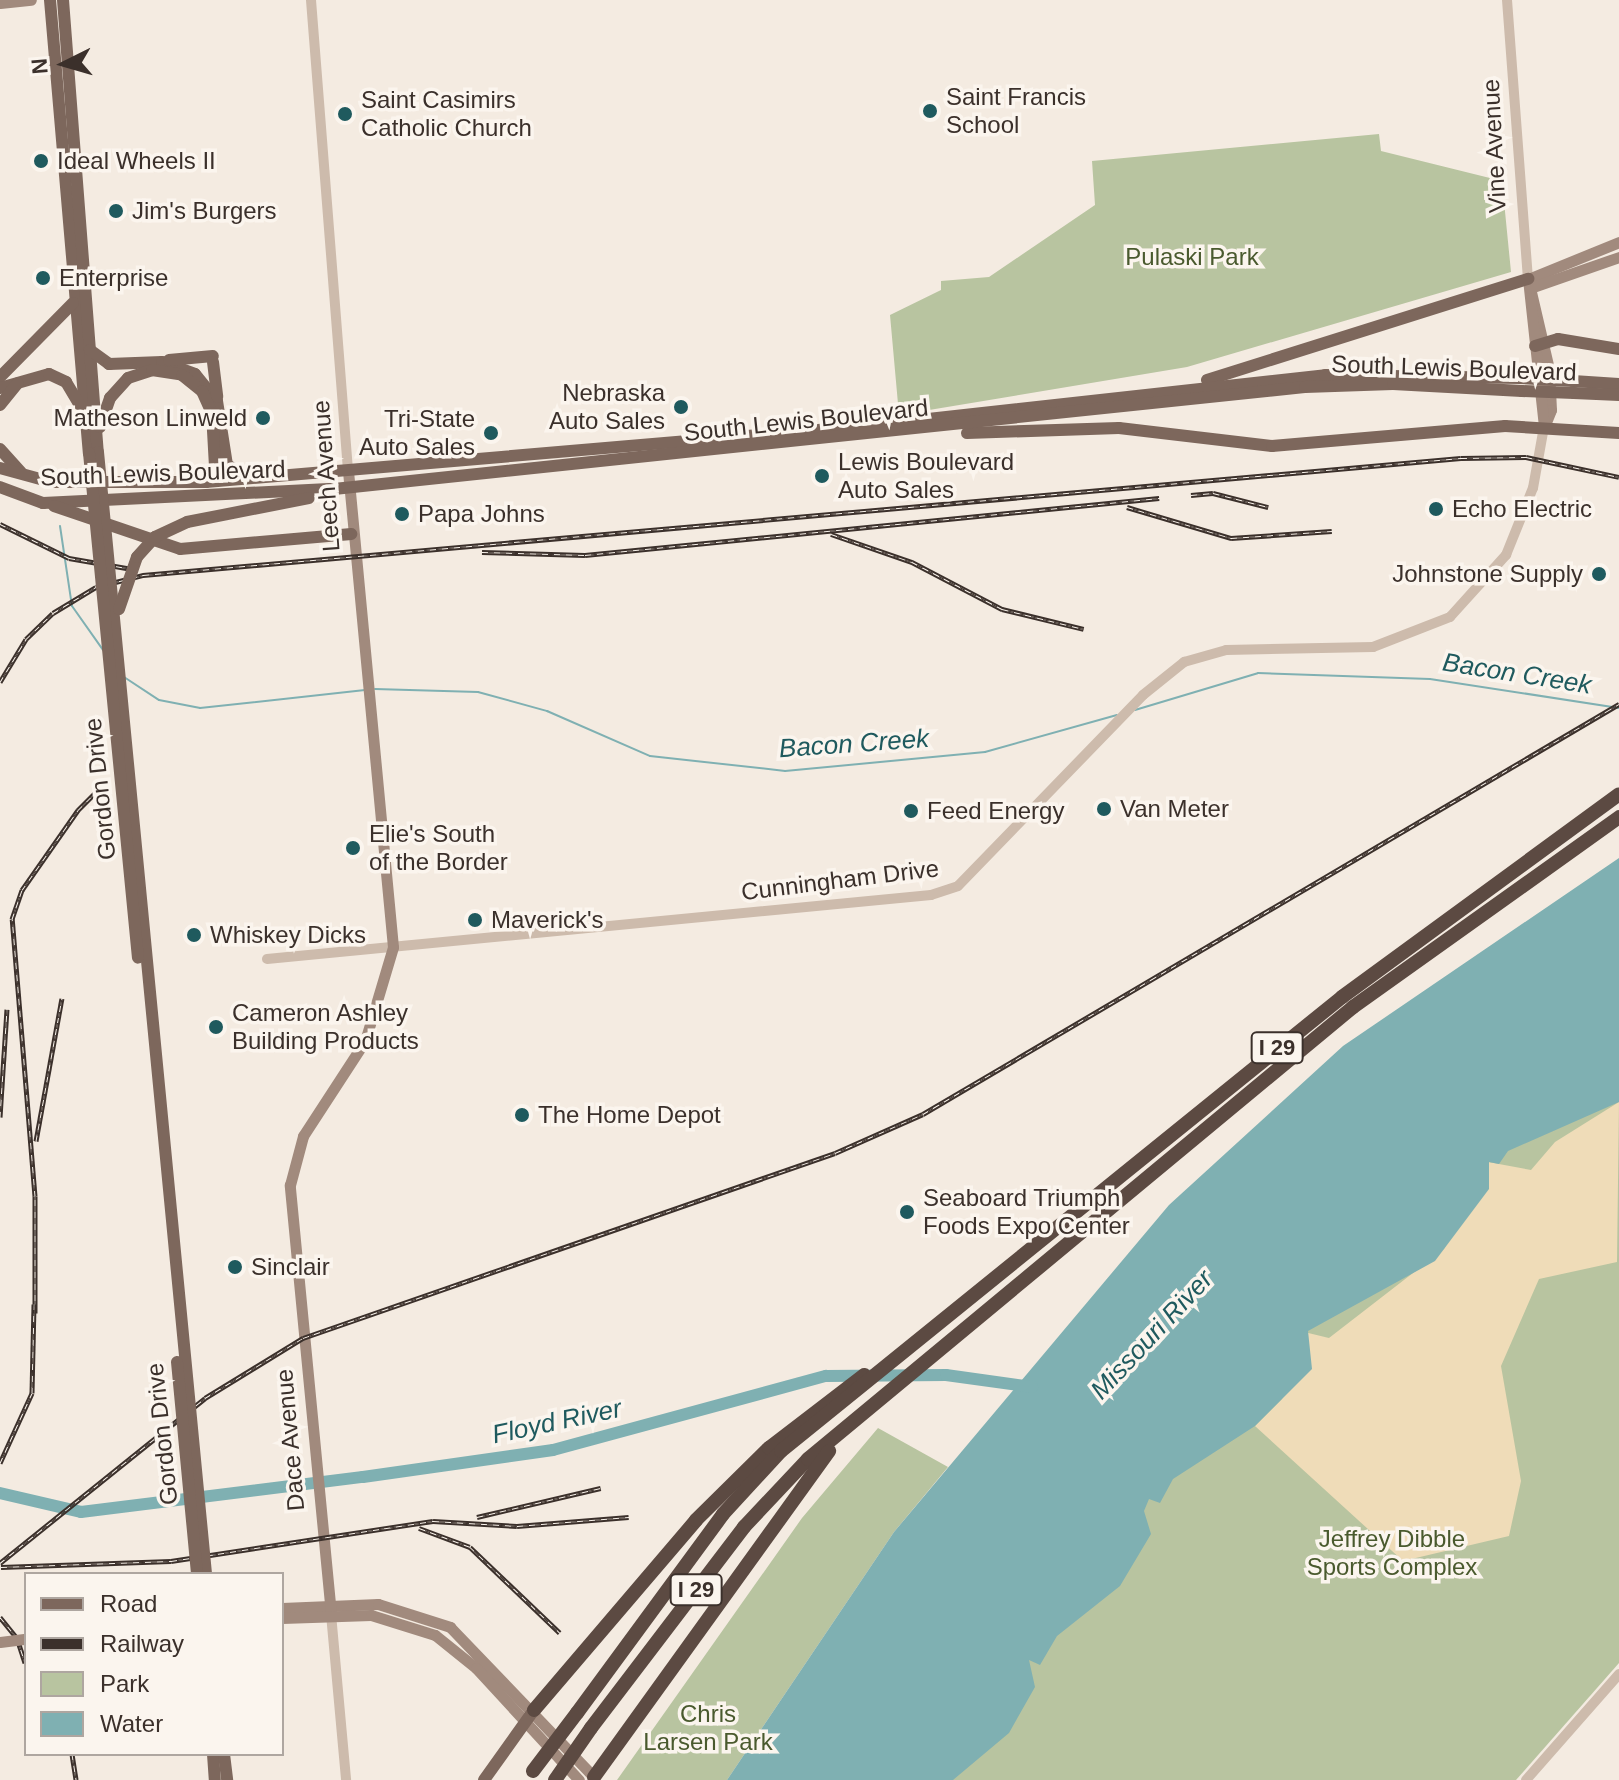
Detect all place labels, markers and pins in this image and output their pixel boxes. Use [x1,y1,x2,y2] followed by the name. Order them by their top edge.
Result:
[946,83,1086,139] place label: Saint Francis School
[361,86,532,142] place label: Saint Casimirs Catholic Church
[921,102,939,120] marker: Saint Francis School
[336,105,354,123] marker: Saint Casimirs Catholic Church
[57,147,216,175] place label: Ideal Wheels II
[32,152,50,170] marker: Ideal Wheels II
[132,197,277,225] place label: Jim's Burgers
[107,202,125,220] marker: Jim's Burgers
[59,264,168,292] place label: Enterprise
[34,269,52,287] marker: Enterprise
[549,379,665,435] place label: Nebraska Auto Sales
[672,398,690,416] marker: Nebraska Auto Sales
[54,404,247,432] place label: Matheson Linweld
[359,405,475,461] place label: Tri-State Auto Sales
[254,409,272,427] marker: Matheson Linweld
[482,424,500,442] marker: Tri-State Auto Sales
[838,448,1014,504] place label: Lewis Boulevard Auto Sales
[813,467,831,485] marker: Lewis Boulevard Auto Sales
[1452,495,1592,523] place label: Echo Electric
[418,500,545,528] place label: Papa Johns
[1427,500,1445,518] marker: Echo Electric
[393,505,411,523] marker: Papa Johns
[1392,560,1583,588] place label: Johnstone Supply
[1590,565,1608,583] marker: Johnstone Supply
[1120,795,1229,823] place label: Van Meter
[927,797,1064,825] place label: Feed Energy
[1095,800,1113,818] marker: Van Meter
[902,802,920,820] marker: Feed Energy
[369,820,508,876] place label: Elie's South of the Border
[344,839,362,857] marker: Elie's South of the Border
[491,906,604,934] place label: Maverick's
[466,911,484,929] marker: Maverick's
[210,921,366,949] place label: Whiskey Dicks
[185,926,203,944] marker: Whiskey Dicks
[232,999,419,1055] place label: Cameron Ashley Building Products
[207,1018,225,1036] marker: Cameron Ashley Building Products
[538,1101,721,1129] place label: The Home Depot
[513,1106,531,1124] marker: The Home Depot
[923,1184,1130,1240] place label: Seaboard Triumph Foods Expo Center
[898,1203,916,1221] marker: Seaboard Triumph Foods Expo Center
[251,1253,330,1281] place label: Sinclair
[226,1258,244,1276] marker: Sinclair

